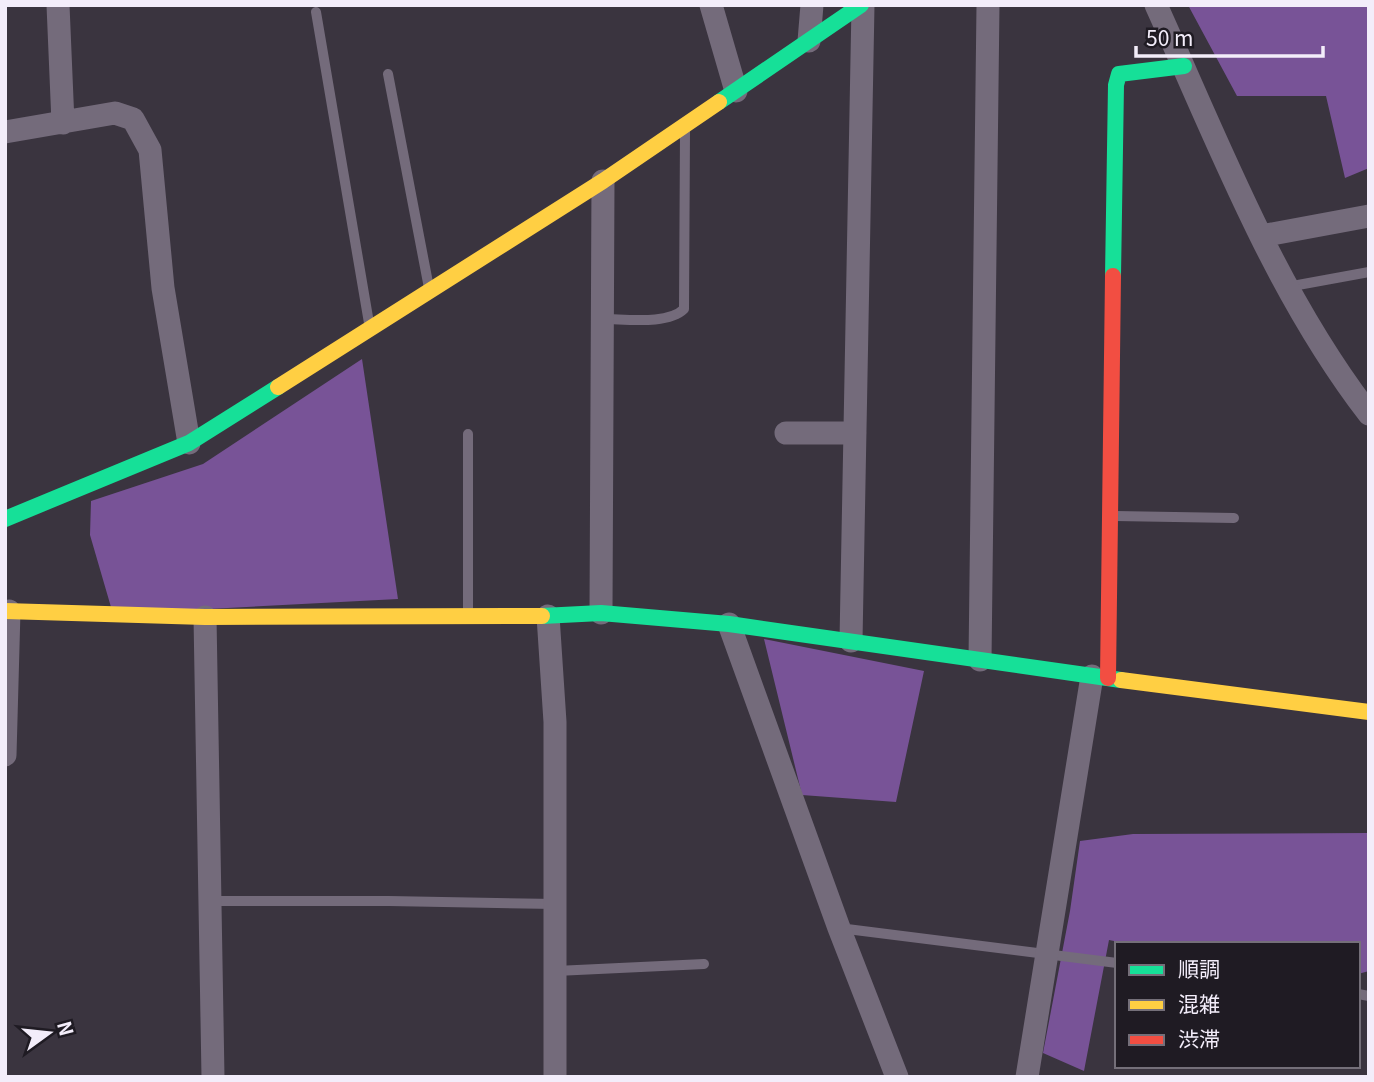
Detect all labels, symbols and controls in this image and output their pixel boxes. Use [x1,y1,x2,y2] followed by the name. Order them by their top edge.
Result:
[1136,14,1323,58] scale bar
[1146,22,1193,52] text: 50 m
[1115,942,1360,1068] legend
[1178,953,1220,983] text: 順調
[1178,988,1220,1018] text: 混雑
[14,998,84,1068] north arrow
[52,1018,82,1039] text: N
[1178,1023,1220,1053] text: 渋滞

